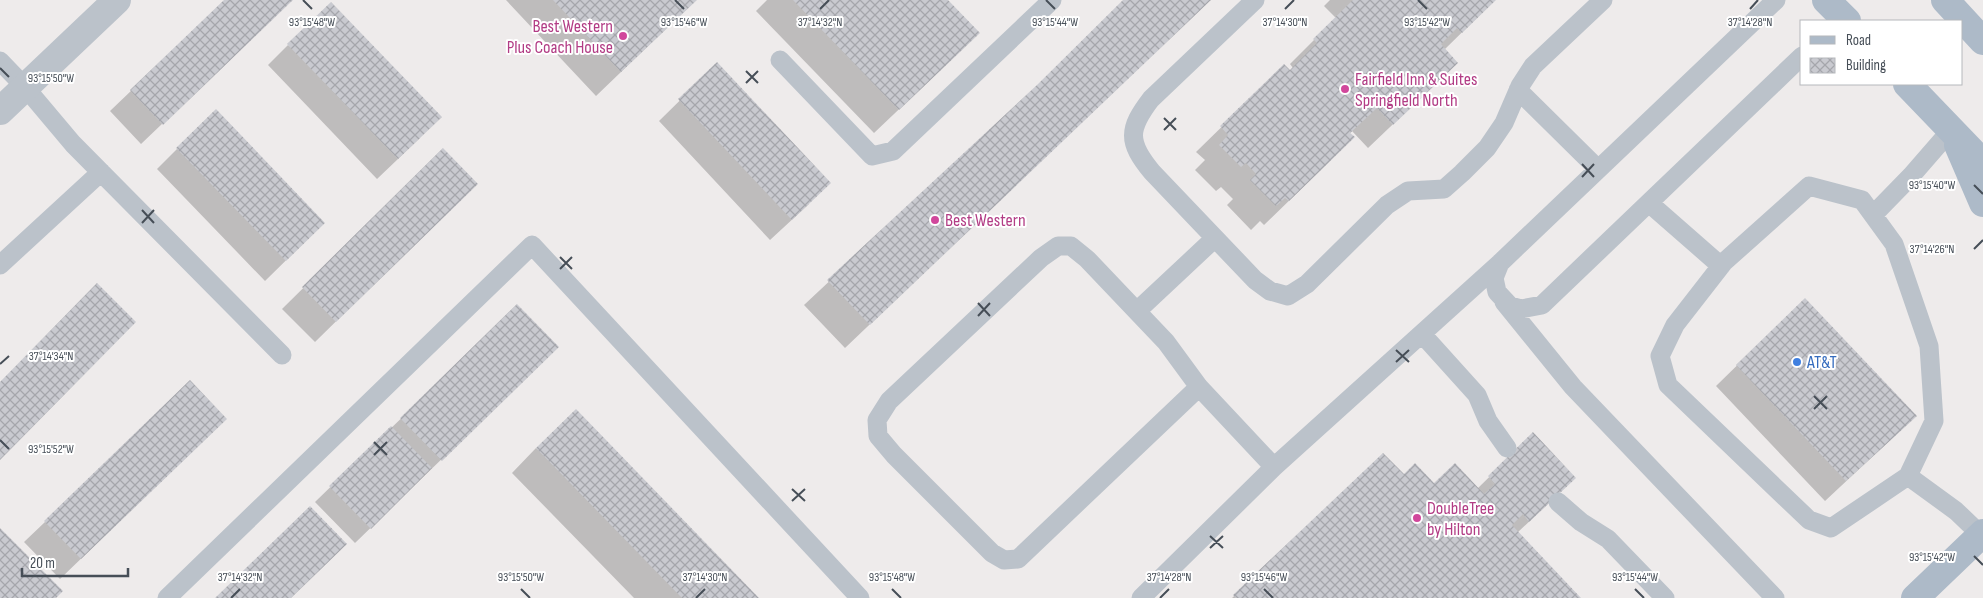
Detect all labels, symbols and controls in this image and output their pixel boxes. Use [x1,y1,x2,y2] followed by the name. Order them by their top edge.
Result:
[289,15,335,30] text: 93°15'48"W
[661,15,707,30] text: 93°15'46"W
[798,15,842,30] text: 37°14'32"N
[1032,15,1078,30] text: 93°15'44"W
[1263,15,1307,30] text: 37°14'30"N
[1404,15,1450,30] text: 93°15'42"W
[1728,15,1772,30] text: 37°14'28"N
[507,16,613,58] place label: Best Western Plus Coach House
[1800,20,1963,85] legend
[617,30,629,42] marker: Best Western Plus Coach House
[1846,31,1871,50] text: Road
[1846,56,1886,75] text: Building
[1355,69,1477,111] place label: Fairfield Inn & Suites Springfield North
[28,71,74,86] text: 93°15'50"W
[1339,83,1351,95] marker: Fairfield Inn & Suites Springfield North
[1909,178,1955,193] text: 93°15'40"W
[945,210,1026,231] place label: Best Western
[929,214,941,226] marker: Best Western
[1910,242,1954,257] text: 37°14'26"N
[29,349,73,364] text: 37°14'34"N
[1806,352,1837,373] place label: AT&T
[1791,356,1803,368] marker: AT&T
[28,442,74,457] text: 93°15'52"W
[1427,498,1494,540] place label: DoubleTree by Hilton
[1411,512,1423,524] marker: DoubleTree by Hilton
[22,546,129,578] scale bar
[1909,550,1955,565] text: 93°15'42"W
[30,554,55,573] text: 20 m
[218,570,262,585] text: 37°14'32"N
[498,570,544,585] text: 93°15'50"W
[683,570,727,585] text: 37°14'30"N
[869,570,915,585] text: 93°15'48"W
[1147,570,1191,585] text: 37°14'28"N
[1241,570,1287,585] text: 93°15'46"W
[1612,570,1658,585] text: 93°15'44"W

